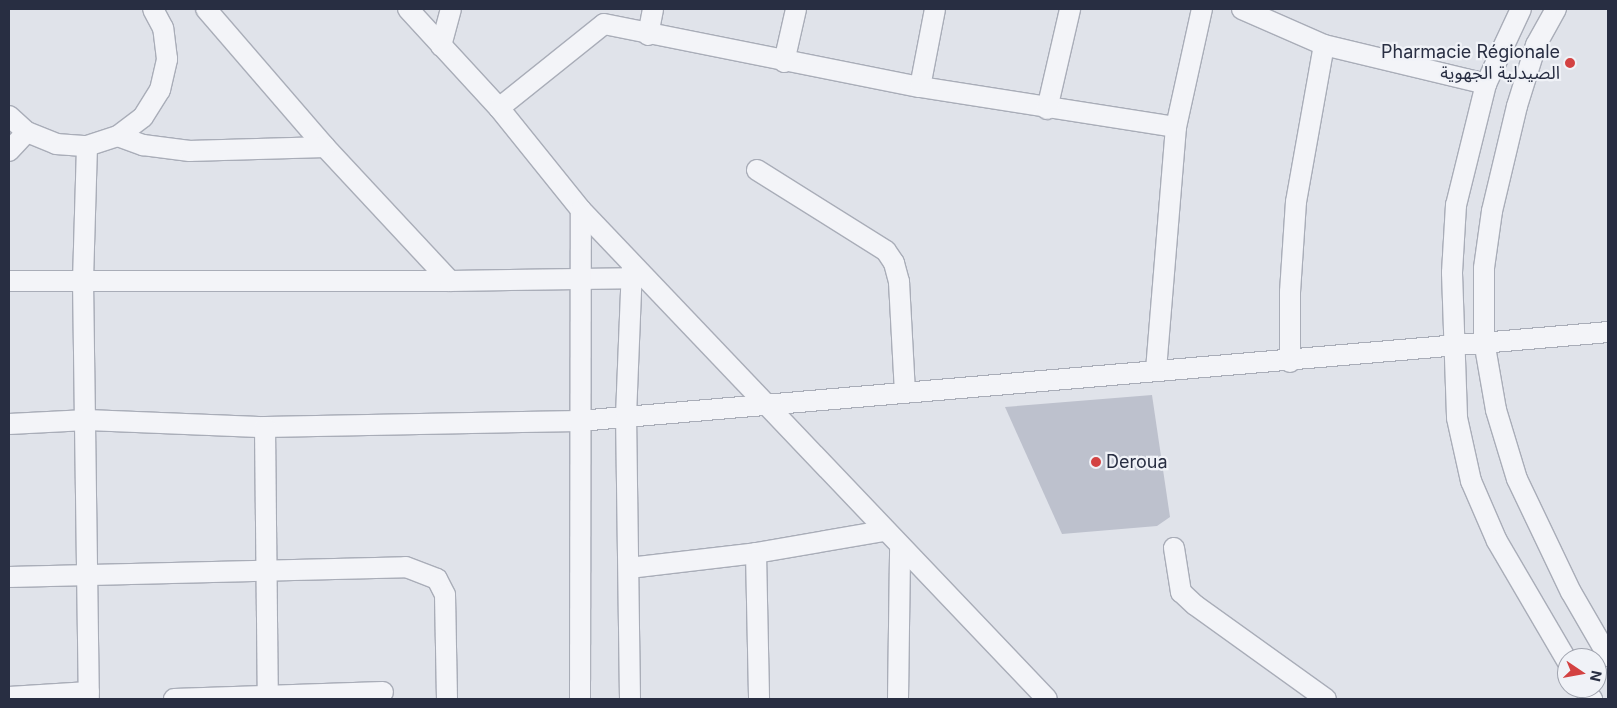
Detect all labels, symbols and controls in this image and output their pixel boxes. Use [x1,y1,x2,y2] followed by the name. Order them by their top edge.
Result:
[1381,42,1560,84] place label: Pharmacie Régionale الصيدلية الجهوية
[1564,57,1576,69] marker: Pharmacie Régionale الصيدلية الجهوية
[1106,451,1168,473] place label: Deroua
[1090,456,1102,468] marker: Deroua
[1557,648,1607,698] north arrow
[1587,669,1606,683] text: N

